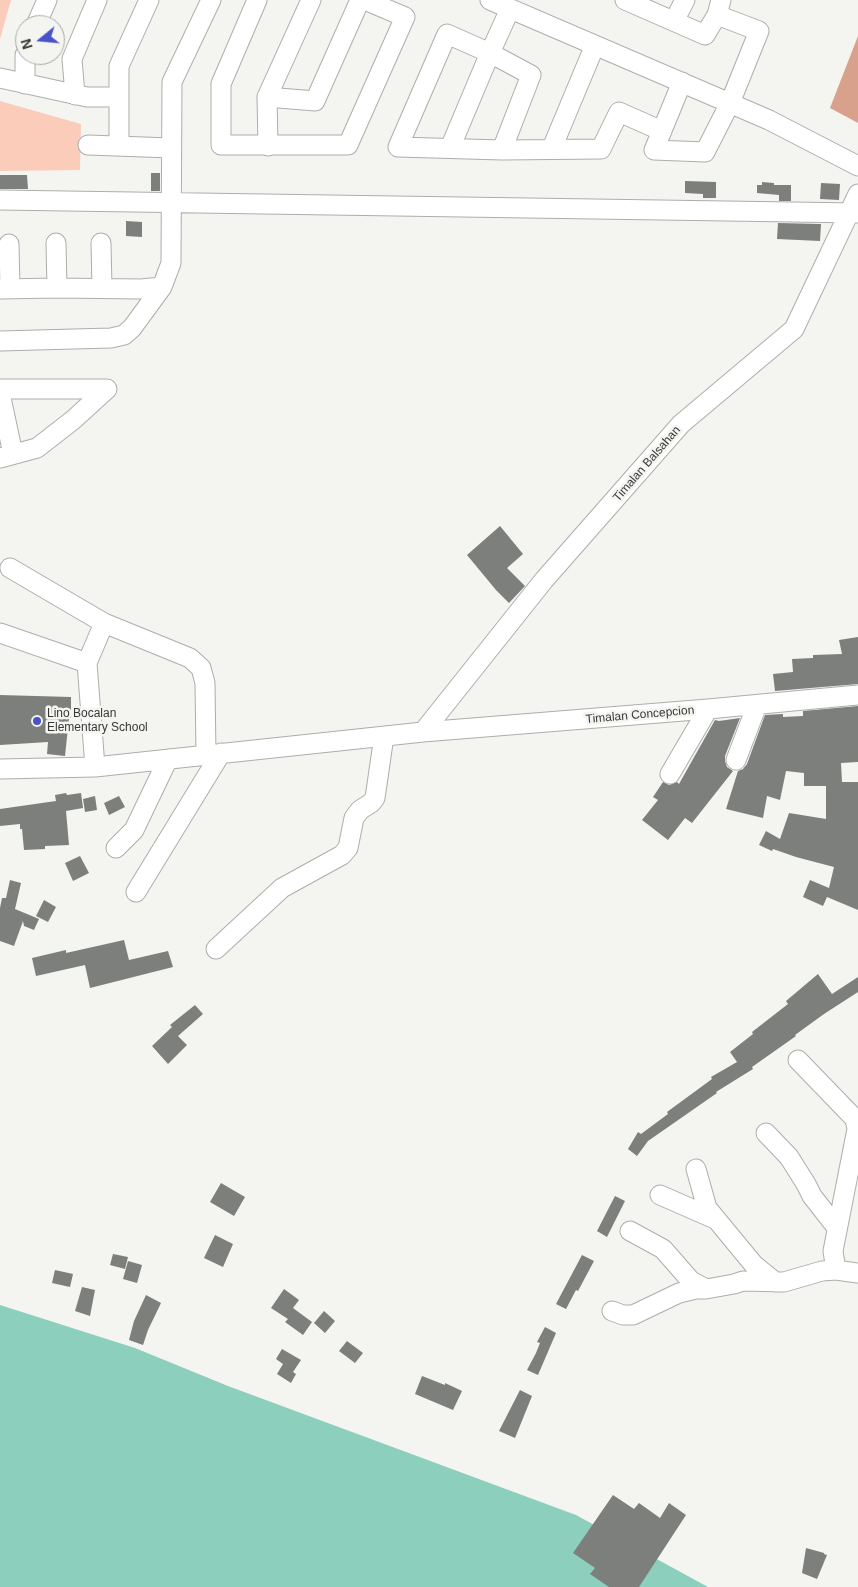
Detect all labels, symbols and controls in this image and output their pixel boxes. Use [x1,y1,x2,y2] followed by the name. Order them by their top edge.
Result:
[15,15,65,65] north arrow
[17,37,36,51] text: N
[610,423,684,505] street label: Timalan Balsahan
[585,703,695,727] street label: Timalan Concepcion
[47,707,148,735] place label: Lino Bocalan Elementary School
[31,715,43,727] marker: Lino Bocalan Elementary School

